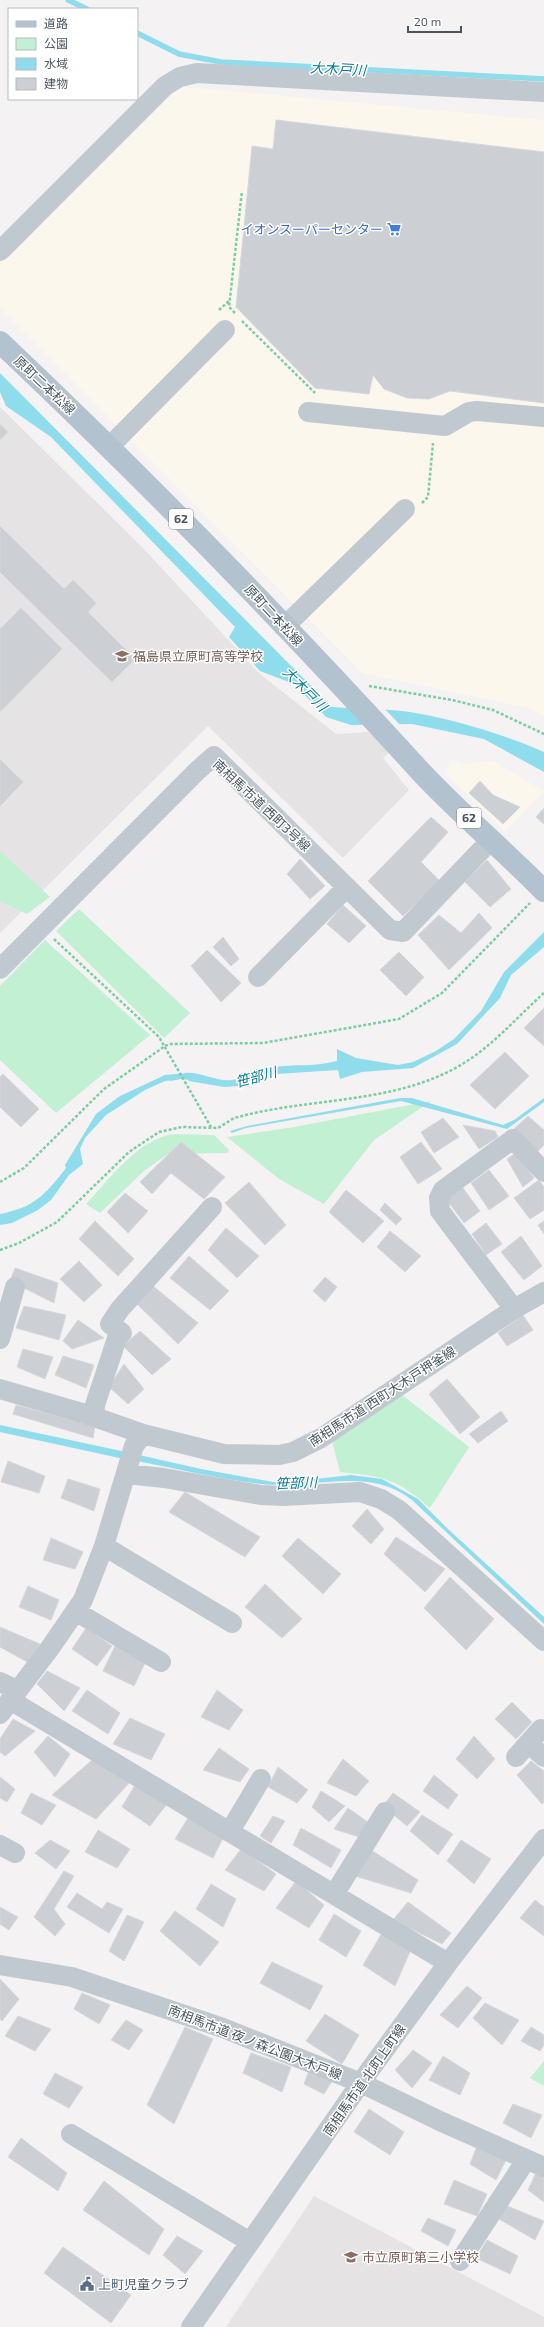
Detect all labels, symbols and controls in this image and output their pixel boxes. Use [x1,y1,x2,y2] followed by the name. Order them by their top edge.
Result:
[8,8,138,100] legend
[408,8,461,34] scale bar
[414,14,441,28] text: 20 m
[44,16,68,30] text: 道路
[44,36,68,50] text: 公園
[44,56,68,70] text: 水域
[310,59,368,79] water label: 大木戸川
[44,76,68,90] text: 建物
[240,221,383,237] place label: イオンスーパーセンター
[386,221,402,237] supermarket icon: イオンスーパーセンター
[11,353,79,417] street label: 原町二本松線
[169,509,193,529] road number: 62
[242,581,306,649] street label: 原町二本松線
[114,648,130,664] school or university icon: 福島県立原町高等学校
[133,648,263,664] place label: 福島県立原町高等学校
[280,663,333,716] water label: 大木戸川
[210,756,314,854] street label: 南相馬市道 西町3号線
[457,808,481,828] road number: 62
[233,1062,280,1090] water label: 笹部川
[306,1342,458,1450] street label: 南相馬市道 西町大木戸押釜線
[275,1473,319,1492] water label: 笹部川
[166,2001,344,2083] street label: 南相馬市道 夜ノ森公園大木戸線
[319,2021,409,2139] street label: 南相馬市道 北町上町線
[343,2249,359,2265] school or university icon: 市立原町第三小学校
[362,2249,479,2265] place label: 市立原町第三小学校
[79,2276,95,2292] public building icon: 上町児童クラブ
[98,2276,189,2292] place label: 上町児童クラブ

